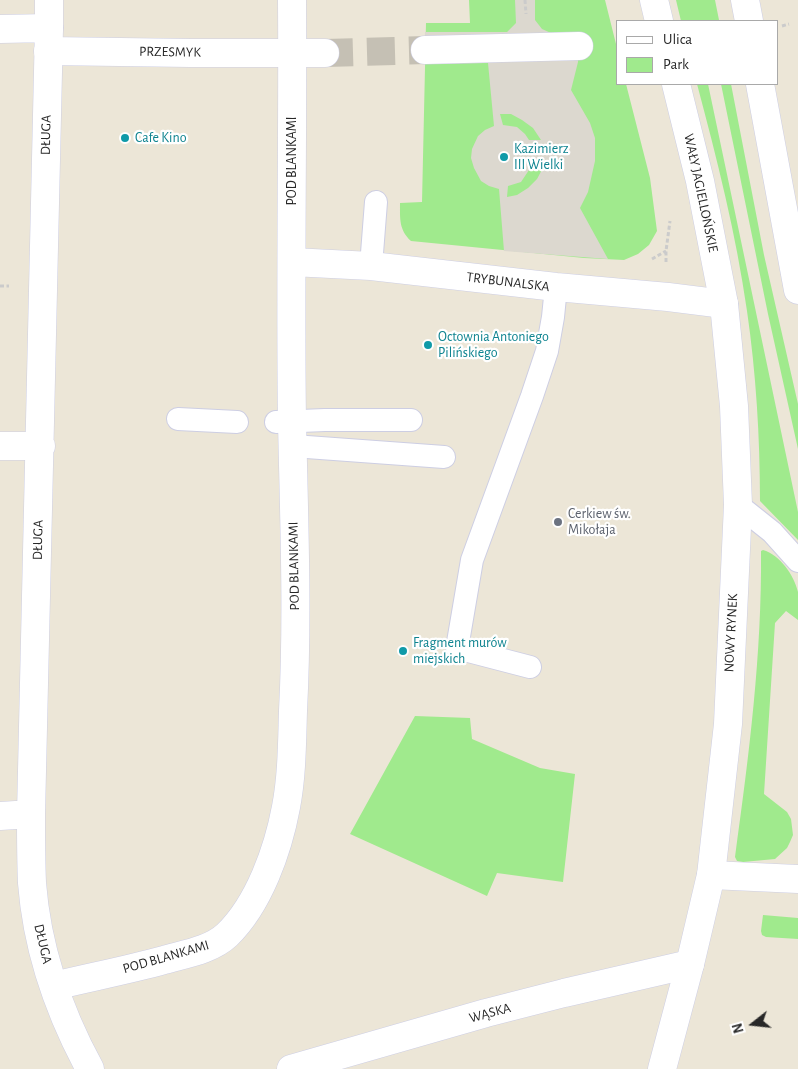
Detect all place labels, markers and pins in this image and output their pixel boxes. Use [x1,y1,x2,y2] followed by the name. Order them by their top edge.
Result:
[135,130,187,146] place label: Cafe Kino
[119,132,131,144] marker: Cafe Kino
[514,141,568,174] place label: Kazimierz III Wielki
[498,151,510,163] marker: Kazimierz III Wielki
[438,329,549,362] place label: Octownia Antoniego Pilińskiego
[422,339,434,351] marker: Octownia Antoniego Pilińskiego
[568,506,631,538] place label: Cerkiew św. Mikołaja
[552,516,564,528] marker: Cerkiew św. Mikołaja
[413,635,507,668] place label: Fragment murów miejskich
[397,645,409,657] marker: Fragment murów miejskich

